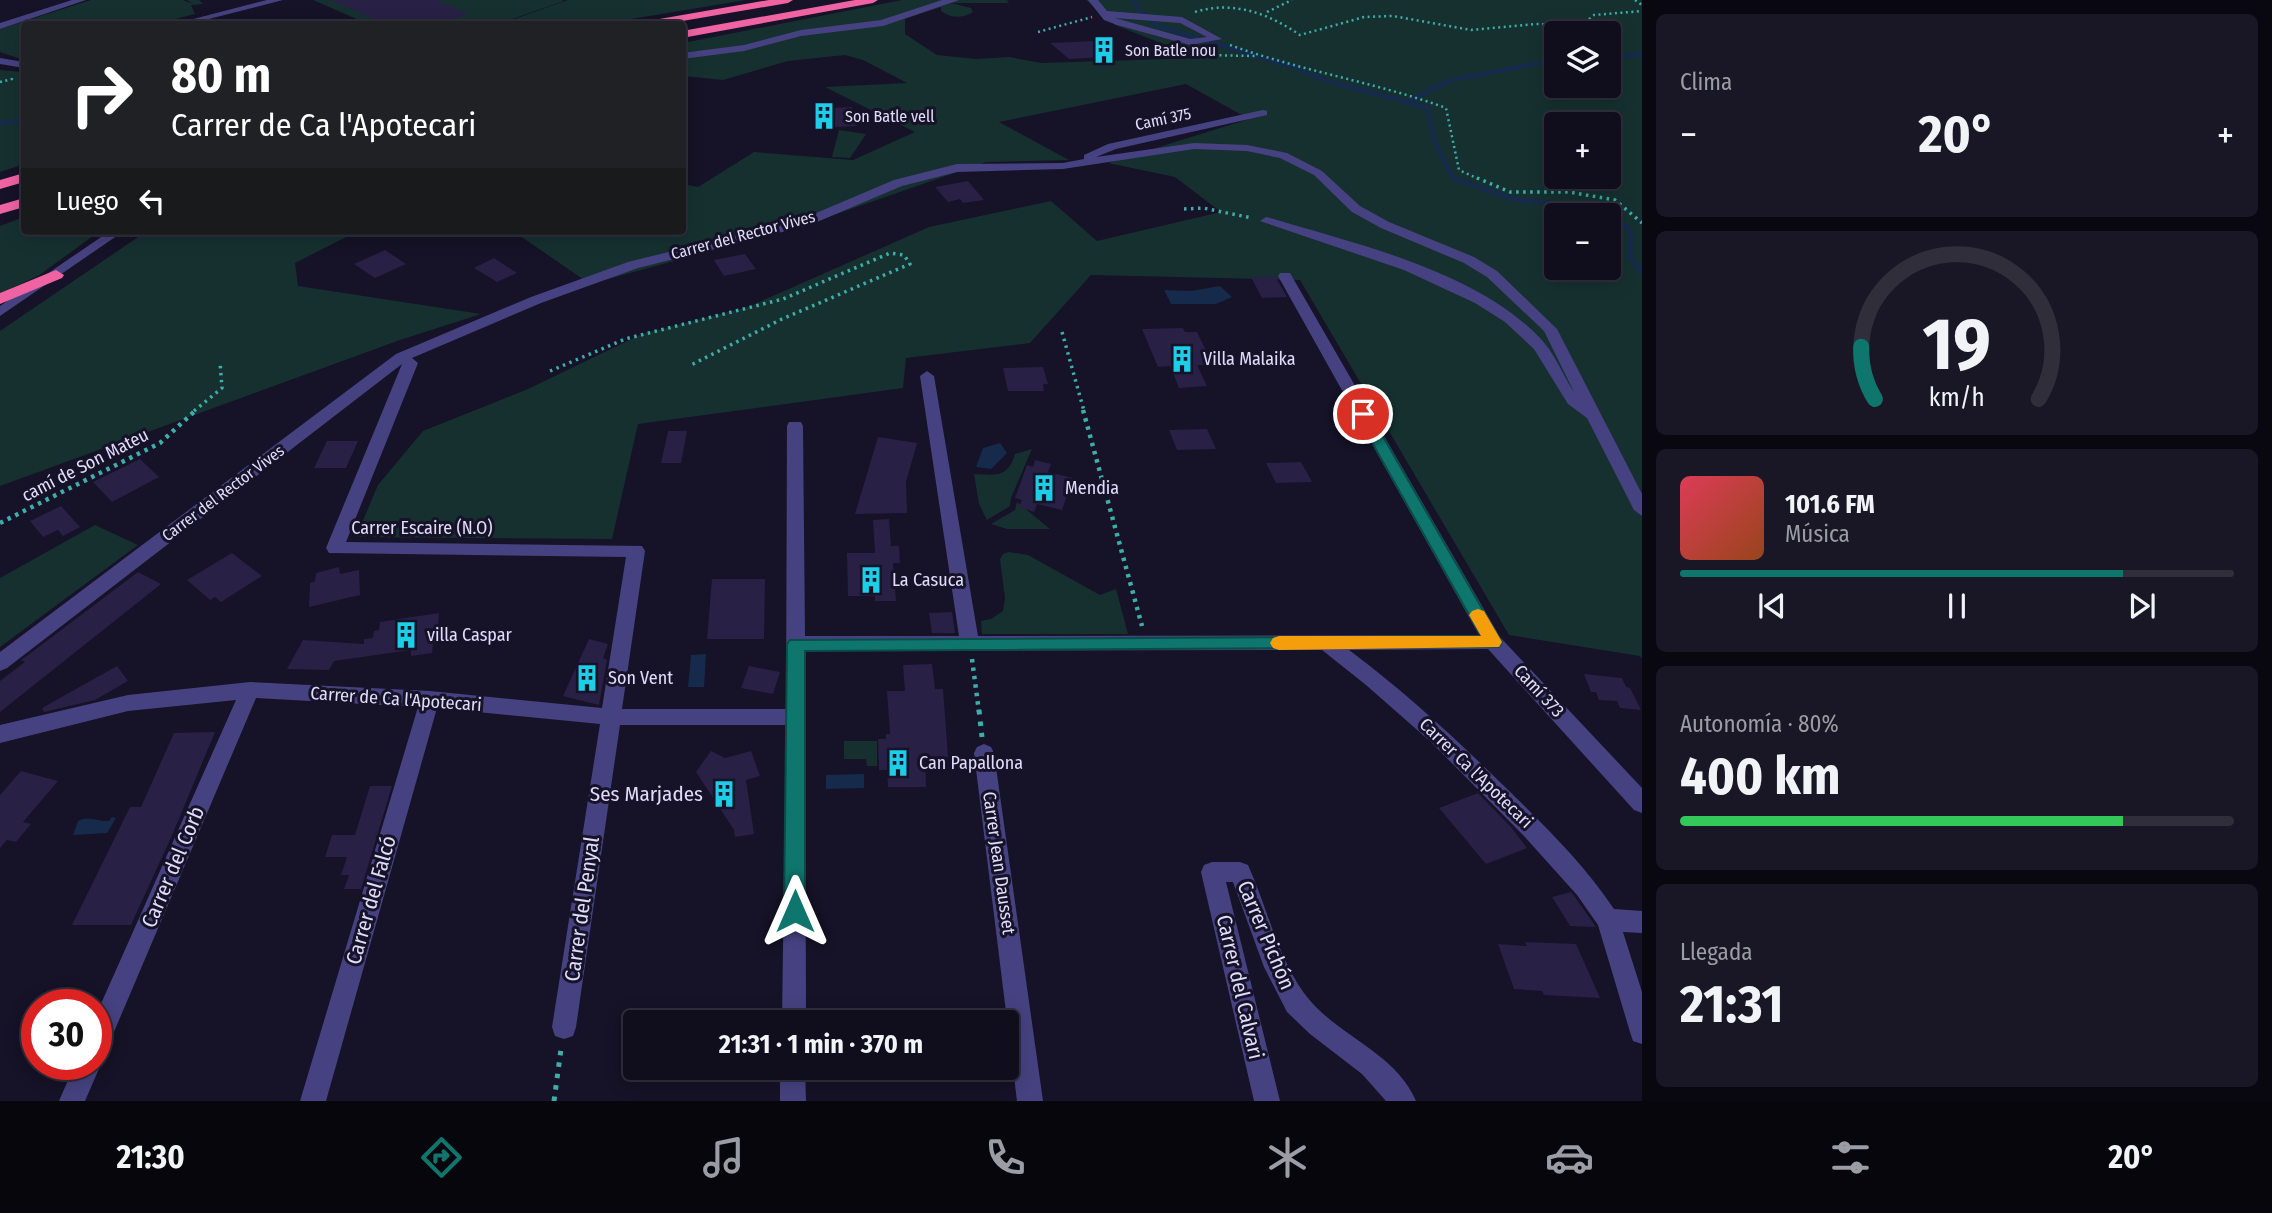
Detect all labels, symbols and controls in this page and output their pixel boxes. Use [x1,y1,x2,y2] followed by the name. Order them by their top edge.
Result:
[1544,21,1621,280] map controls
[1544,21,1621,98] button: layers
[1089,35,1119,65] building icon: Son Batle nou
[1125,41,1216,60] place label: Son Batle nou
[171,46,271,105] text: 80 m
[56,49,147,140] icon: right
[1680,68,1732,96] text: Clima
[809,101,839,131] building icon: Son Batle vell
[1919,103,1995,166] text: 20°
[1133,104,1193,134] street label: Camí 375
[171,106,476,144] text: Carrer de Ca l'Apotecari
[845,107,934,126] place label: Son Batle vell
[1544,112,1621,189] button: +
[1680,112,1697,158] text: −
[2217,112,2234,158] text: +
[133,182,171,220] icon: left
[56,186,119,217] text: Luego
[1544,203,1621,280] button: −
[669,207,817,263] street label: Carrer del Rector Vives
[1923,302,1991,389] text: 19
[1167,344,1197,374] building icon: Villa Malaika
[1203,348,1296,370] place label: Villa Malaika
[1929,383,1985,413] text: km/h
[1333,384,1393,444] pin
[1344,395,1382,433] icon: arrive
[18,424,152,506] street label: camí de Son Mateu
[158,441,288,545] street label: Carrer del Rector Vives
[1029,473,1059,503] building icon: Mendia
[1065,477,1119,499] place label: Mendia
[1785,489,1875,520] text: 101.6 FM
[351,517,493,539] street label: Carrer Escaire (N.O)
[1785,520,1850,548] text: Música
[856,565,886,595] building icon: La Casuca
[892,569,964,591] place label: La Casuca
[1753,587,1791,625] icon: previous
[1938,587,1976,625] icon: pause
[2123,587,2161,625] icon: next
[391,620,421,650] building icon: villa Caspar
[427,624,513,646] place label: villa Caspar
[1509,660,1569,722] street label: Camí 373
[572,663,602,693] building icon: Son Vent
[608,667,673,689] place label: Son Vent
[310,682,482,716] street label: Carrer de Ca l'Apotecari
[1680,710,1839,738] text: Autonomía · 80%
[1415,713,1537,833] street label: Carrer Ca l'Apotecari
[1680,745,1840,808] text: 400 km
[883,748,913,778] building icon: Can Papallona
[919,752,1023,774] place label: Can Papallona
[709,779,739,809] building icon: Ses Marjades
[590,781,703,807] place label: Ses Marjades
[978,790,1020,936] street label: Carrer Jean Dausset
[136,802,210,932] street label: Carrer del Corb
[340,833,402,967] street label: Carrer del Falcó
[559,835,605,983] street label: Carrer del Penyal
[758,874,832,948] position arrow
[1231,877,1301,993] street label: Carrer Pichón
[1211,912,1269,1062] street label: Carrer del Calvari
[1680,938,1752,966] text: Llegada
[1680,973,1783,1036] text: 21:31
[21,989,112,1080] speed limit sign: 30
[719,1029,923,1060] text: 21:31 · 1 min · 370 m
[417,1133,466,1182] icon: directions
[699,1133,748,1182] icon: music
[981,1133,1030,1182] icon: phone
[1263,1133,1312,1182] icon: climate
[1545,1133,1594,1182] icon: car
[1826,1133,1875,1182] icon: filters
[116,1138,185,1176] text: 21:30
[2108,1138,2156,1176] text: 20°

